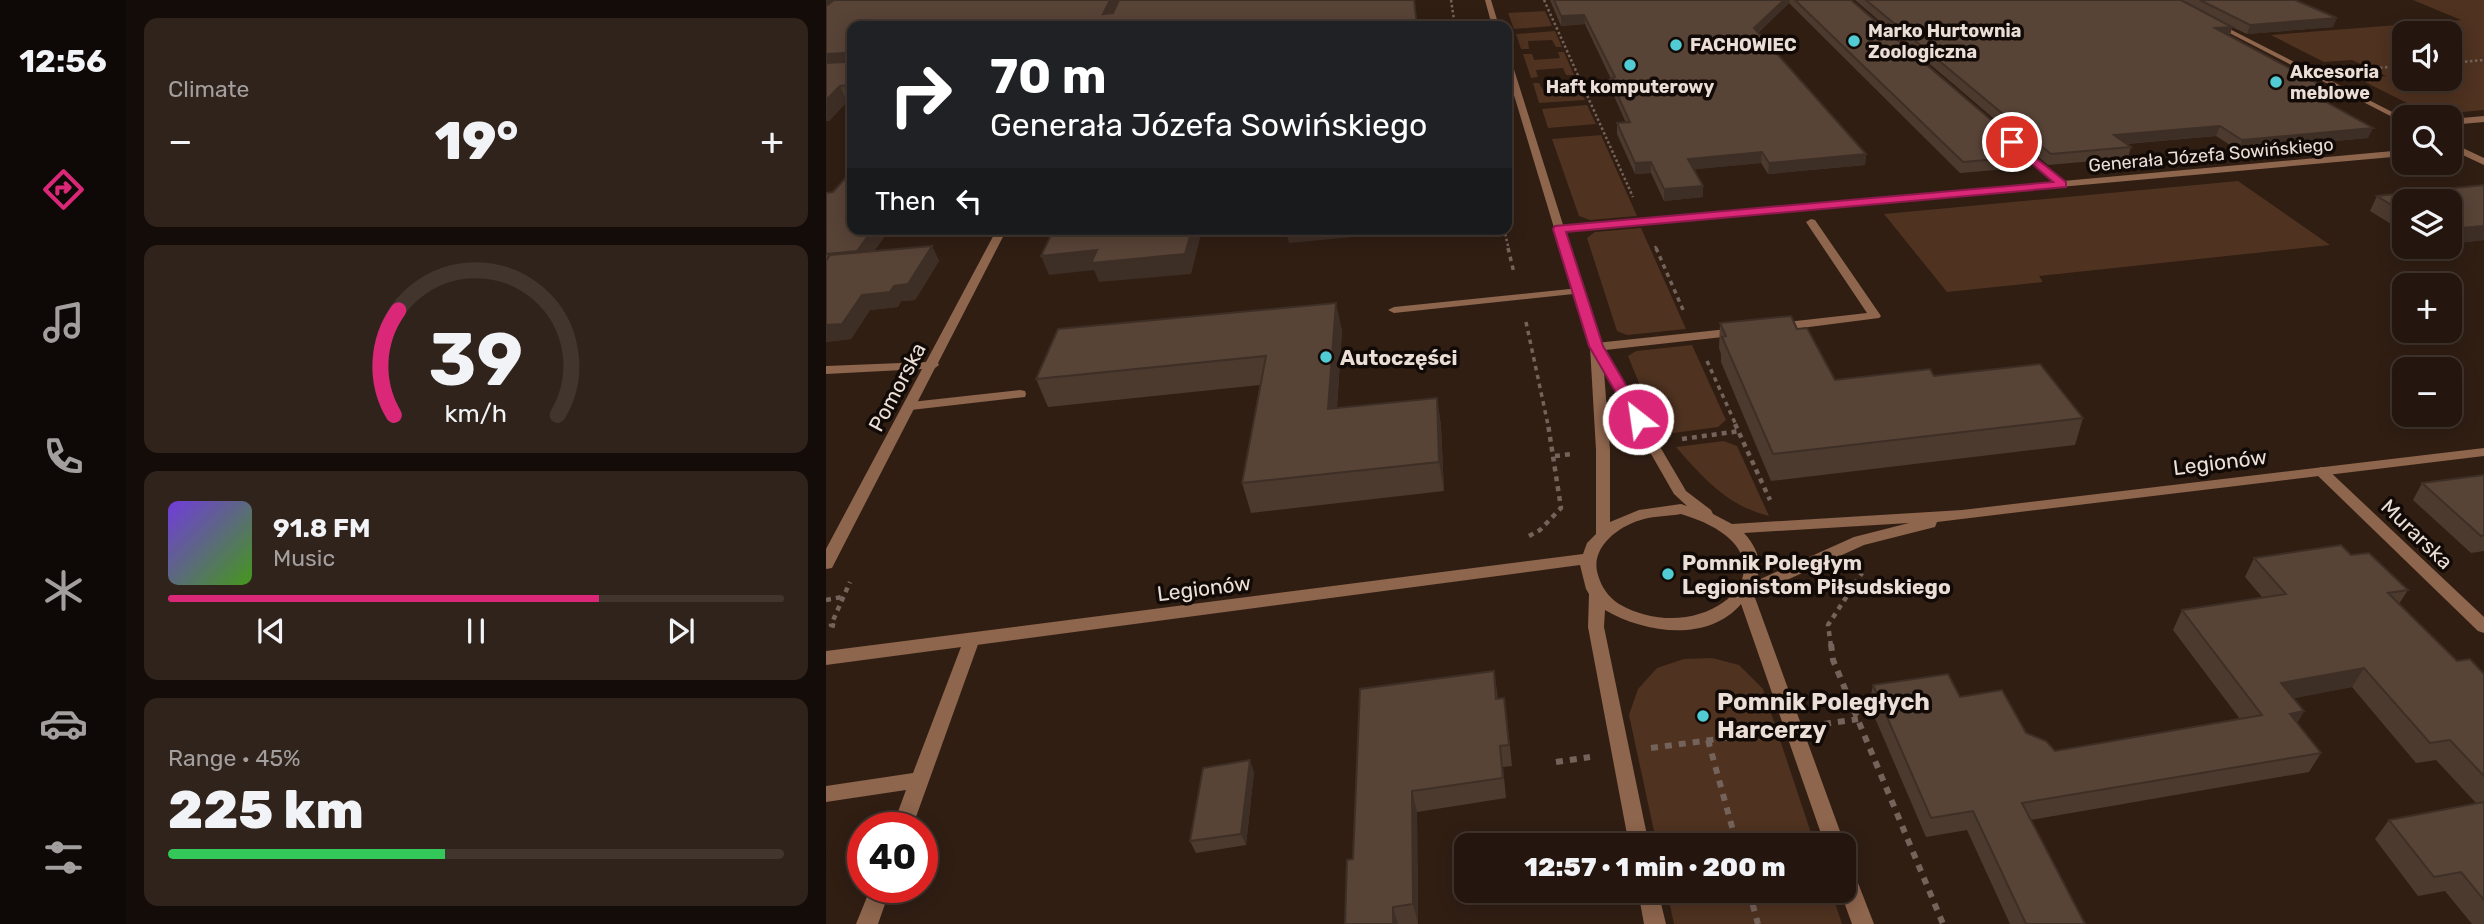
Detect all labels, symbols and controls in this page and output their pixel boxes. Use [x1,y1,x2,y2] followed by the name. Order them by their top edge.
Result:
[1868,20,2021,63] place label: Marko Hurtownia Zoologiczna
[2392,21,2462,427] map controls
[2392,21,2462,91] button: sound
[1846,33,1862,49] marker: Marko Hurtownia Zoologiczna
[1690,34,1797,56] place label: FACHOWIEC
[1668,37,1684,53] marker: FACHOWIEC
[19,42,107,80] text: 12:56
[990,47,1107,105] text: 70 m
[875,49,966,140] icon: right
[1622,57,1638,73] marker: Haft komputerowy
[2290,61,2379,104] place label: Akcesoria meblowe
[2268,74,2284,90] marker: Akcesoria meblowe
[168,75,249,103] text: Climate
[1546,76,1714,98] place label: Haft komputerowy
[2392,105,2462,175] button: search
[990,106,1427,144] text: Generała Józefa Sowińskiego
[435,110,518,172] text: 19°
[1982,112,2042,172] pin
[168,118,193,164] text: −
[760,118,784,164] text: +
[1993,123,2031,161] icon: arrive
[2087,133,2335,177] street label: Generała Józefa Sowińskiego
[39,165,88,214] icon: directions
[950,182,988,220] icon: left
[875,186,936,217] text: Then
[2392,189,2462,259] button: layers
[2392,273,2462,343] button: +
[39,298,88,347] icon: music
[429,317,523,403] text: 39
[863,338,931,436] street label: Pomorska
[1340,345,1457,370] place label: Autoczęści
[1318,349,1334,365] marker: Autoczęści
[2392,357,2462,427] button: −
[1601,382,1675,456] position arrow
[445,399,507,428] text: km/h
[39,432,88,481] icon: phone
[2172,444,2269,480] street label: Legionów
[2376,494,2458,574] street label: Murarska
[273,513,371,544] text: 91.8 FM
[273,544,335,572] text: Music
[1682,550,1951,599] place label: Pomnik Poległym Legionistom Piłsudskiego
[39,566,88,615] icon: climate
[1660,566,1676,582] marker: Pomnik Poległym Legionistom Piłsudskiego
[1156,570,1253,606] street label: Legionów
[252,612,290,650] icon: previous
[457,612,495,650] icon: pause
[662,612,700,650] icon: next
[1717,688,1930,744] place label: Pomnik Poległych Harcerzy
[39,699,88,748] icon: car
[1695,708,1711,724] marker: Pomnik Poległych Harcerzy
[168,744,301,772] text: Range · 45%
[168,779,364,841] text: 225 km
[847,812,938,903] speed limit sign: 40
[39,833,88,882] icon: filters
[1524,852,1786,883] text: 12:57 · 1 min · 200 m

